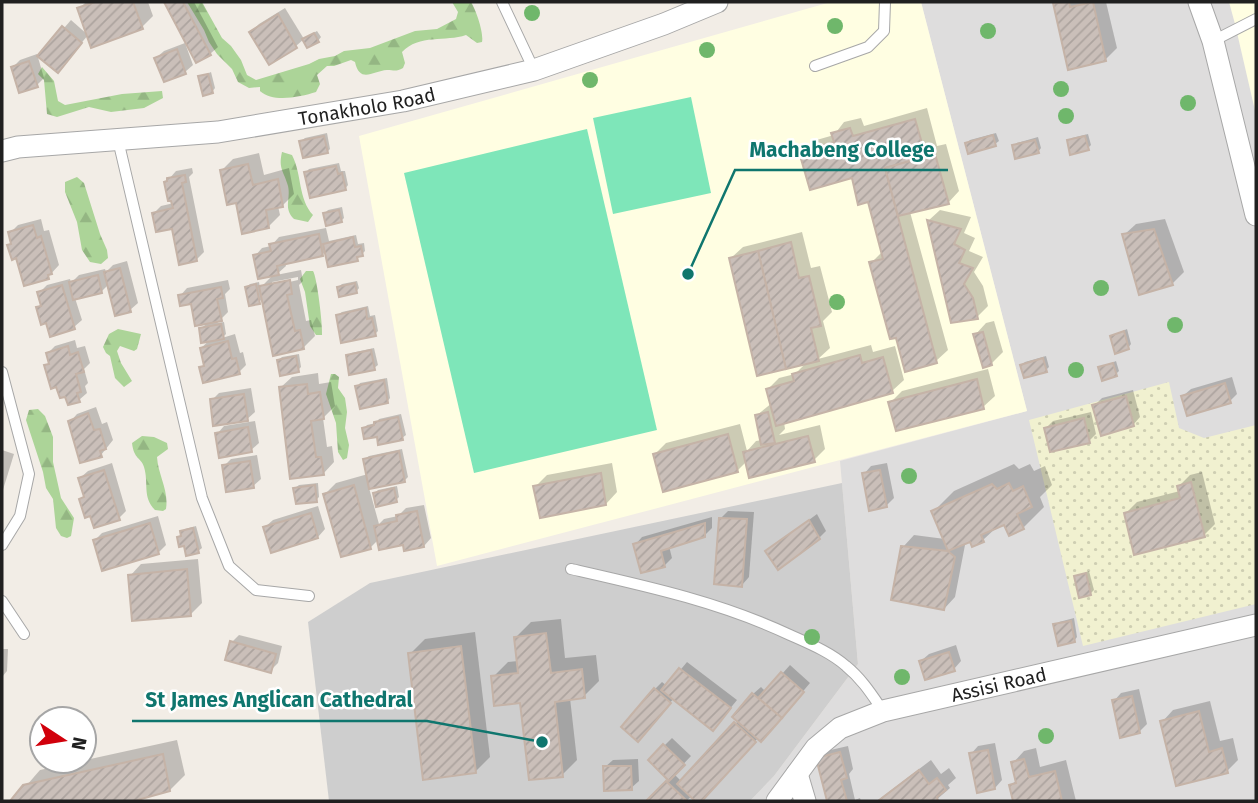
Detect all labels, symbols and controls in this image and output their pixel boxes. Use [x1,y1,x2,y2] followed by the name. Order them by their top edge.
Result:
[297,83,438,130] street label: Tonakholo Road
[735,128,948,170] callout: Machabeng College
[749,137,935,163] text: Machabeng College
[949,663,1049,707] street label: Assisi Road
[132,679,427,721] callout: St James Anglican Cathedral
[145,687,413,713] text: St James Anglican Cathedral
[28,705,98,775] north arrow
[67,735,92,752] text: N

